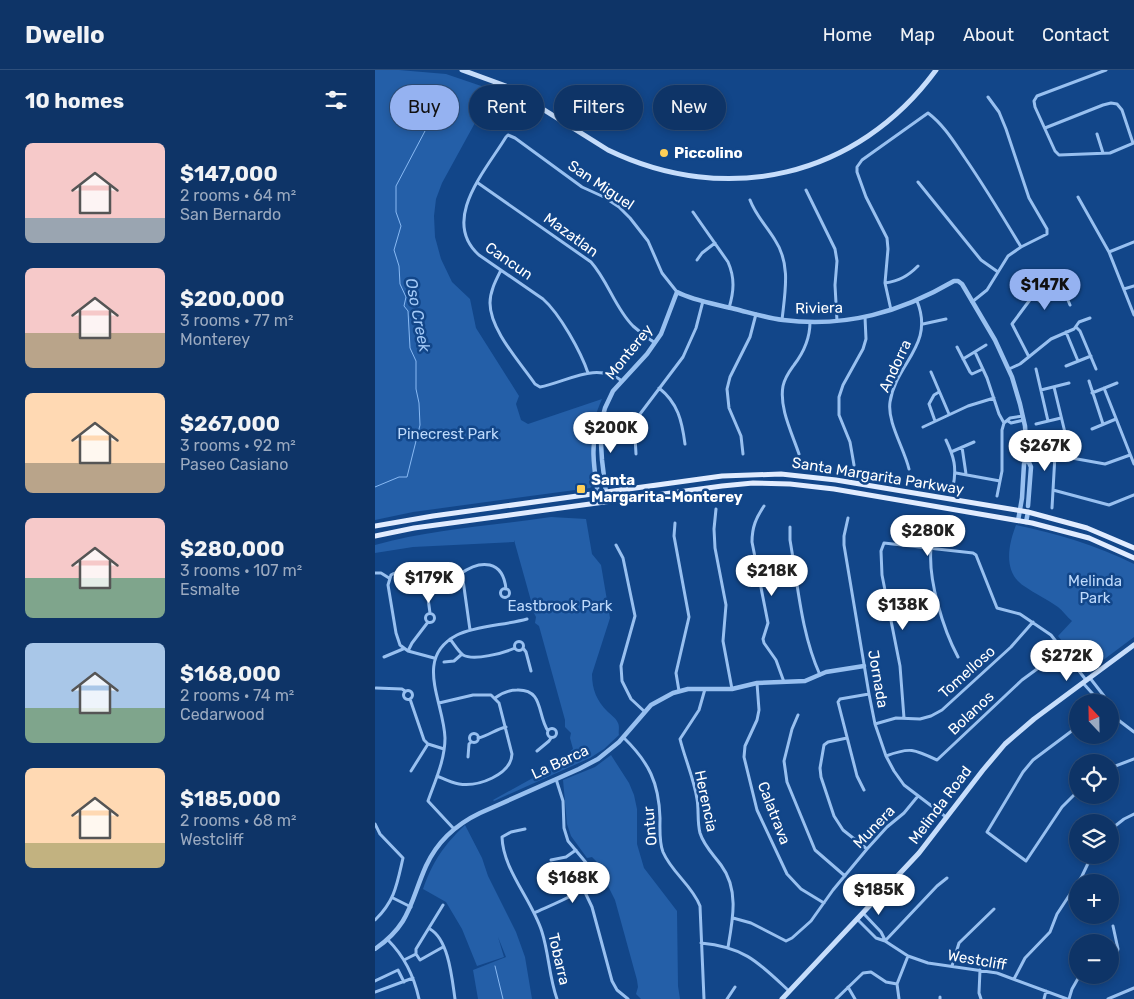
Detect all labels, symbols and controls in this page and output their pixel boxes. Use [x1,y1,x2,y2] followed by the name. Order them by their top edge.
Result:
[25,21,105,49] text: Dwello
[823,24,872,46] text: Home
[900,24,935,46] text: Map
[963,24,1014,46] text: About
[1042,24,1109,46] text: Contact
[390,85,459,130] chip: Buy
[469,85,544,130] chip: Rent
[554,85,643,130] chip: Filters
[653,85,726,130] chip: New
[322,86,350,114] icon: filters
[25,88,124,113] text: 10 homes
[674,144,743,162] place label: Piccolino
[658,147,670,159] marker: Piccolino
[564,156,638,214] street label: San Miguel
[180,161,278,186] text: $147,000
[65,163,125,223] icon: home
[180,186,296,205] text: 2 rooms · 64 m²
[180,205,281,224] text: San Bernardo
[540,209,602,261] street label: Mazatlan
[482,238,536,284] street label: Cancun
[1010,268,1080,311] pin: $147K
[1021,275,1069,294] text: $147K
[402,276,435,354] water label: Oso Creek
[180,286,285,311] text: $200,000
[65,288,125,348] icon: home
[795,299,843,317] street label: Riviera
[180,311,293,330] text: 3 rooms · 77 m²
[601,321,657,383] street label: Monterey
[180,330,250,349] text: Monterey
[875,337,915,395] street label: Andorra
[180,411,280,436] text: $267,000
[576,412,646,454] pin: $200K
[65,413,125,473] icon: home
[584,418,638,437] text: $200K
[397,425,499,443] park label: Pinecrest Park
[1010,430,1080,472] pin: $267K
[180,436,296,455] text: 3 rooms · 92 m²
[1020,436,1070,455] text: $267K
[791,454,965,498] street label: Santa Margarita Parkway
[180,455,288,474] text: Paseo Casiano
[591,471,743,506] place label: Santa Margarita-Monterey
[575,483,587,495] marker: Santa Margarita-Monterey
[893,514,963,557] pin: $280K
[901,521,955,540] text: $280K
[180,536,285,561] text: $280,000
[65,538,125,598] icon: home
[737,554,807,597] pin: $218K
[180,561,302,580] text: 3 rooms · 107 m²
[747,561,797,580] text: $218K
[394,562,464,604] pin: $179K
[405,568,453,587] text: $179K
[1068,572,1122,607] park label: Melinda Park
[180,580,240,599] text: Esmalte
[868,588,938,631] pin: $138K
[878,595,928,614] text: $138K
[507,597,613,615] park label: Eastbrook Park
[1032,640,1102,682] pin: $272K
[935,642,999,702] street label: Tomelloso
[1041,646,1093,665] text: $272K
[864,649,892,709] street label: Jornada
[180,661,281,686] text: $168,000
[65,663,125,723] icon: home
[180,686,294,705] text: 2 rooms · 74 m²
[944,687,998,739] street label: Bolanos
[1069,694,1119,744] north arrow
[1069,694,1119,984] map controls
[180,705,265,724] text: Cedarwood
[529,741,591,783] street label: La Barca
[1069,754,1119,804] button: locate
[905,762,975,848] street label: Melinda Road
[691,769,721,833] street label: Herencia
[754,779,794,847] street label: Calatrava
[180,786,281,811] text: $185,000
[65,788,125,848] icon: home
[849,802,899,852] street label: Munera
[639,805,661,847] street label: Ontur
[180,811,297,830] text: 2 rooms · 68 m²
[1069,814,1119,864] button: layers
[180,830,244,849] text: Westcliff
[538,862,608,904] pin: $168K
[548,868,598,887] text: $168K
[844,874,914,916] pin: $185K
[1069,874,1119,924] button: +
[854,880,904,899] text: $185K
[544,931,574,987] street label: Tobarra
[1069,934,1119,984] button: −
[946,946,1008,974] street label: Westcliff

